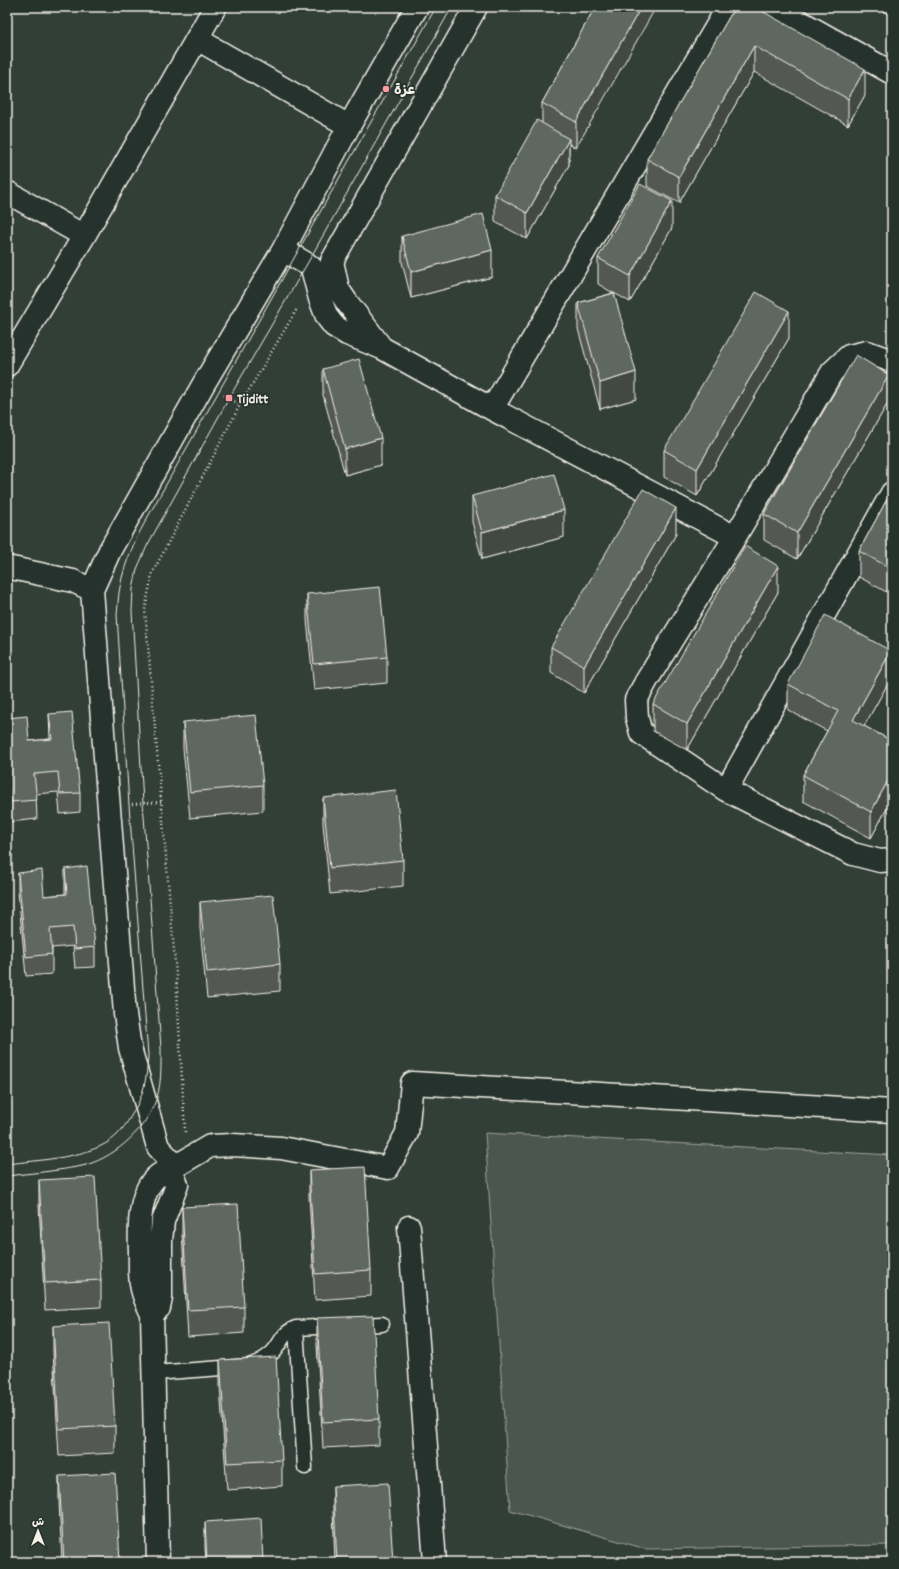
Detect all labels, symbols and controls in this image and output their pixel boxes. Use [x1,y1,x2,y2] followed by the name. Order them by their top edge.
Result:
[394,81,415,101] place label: عزة
[381,84,391,94] marker: عزة
[237,390,269,410] place label: Tijditt
[224,393,234,403] marker: Tijditt
[18,1511,58,1551] north arrow
[32,1515,44,1531] text: ش

